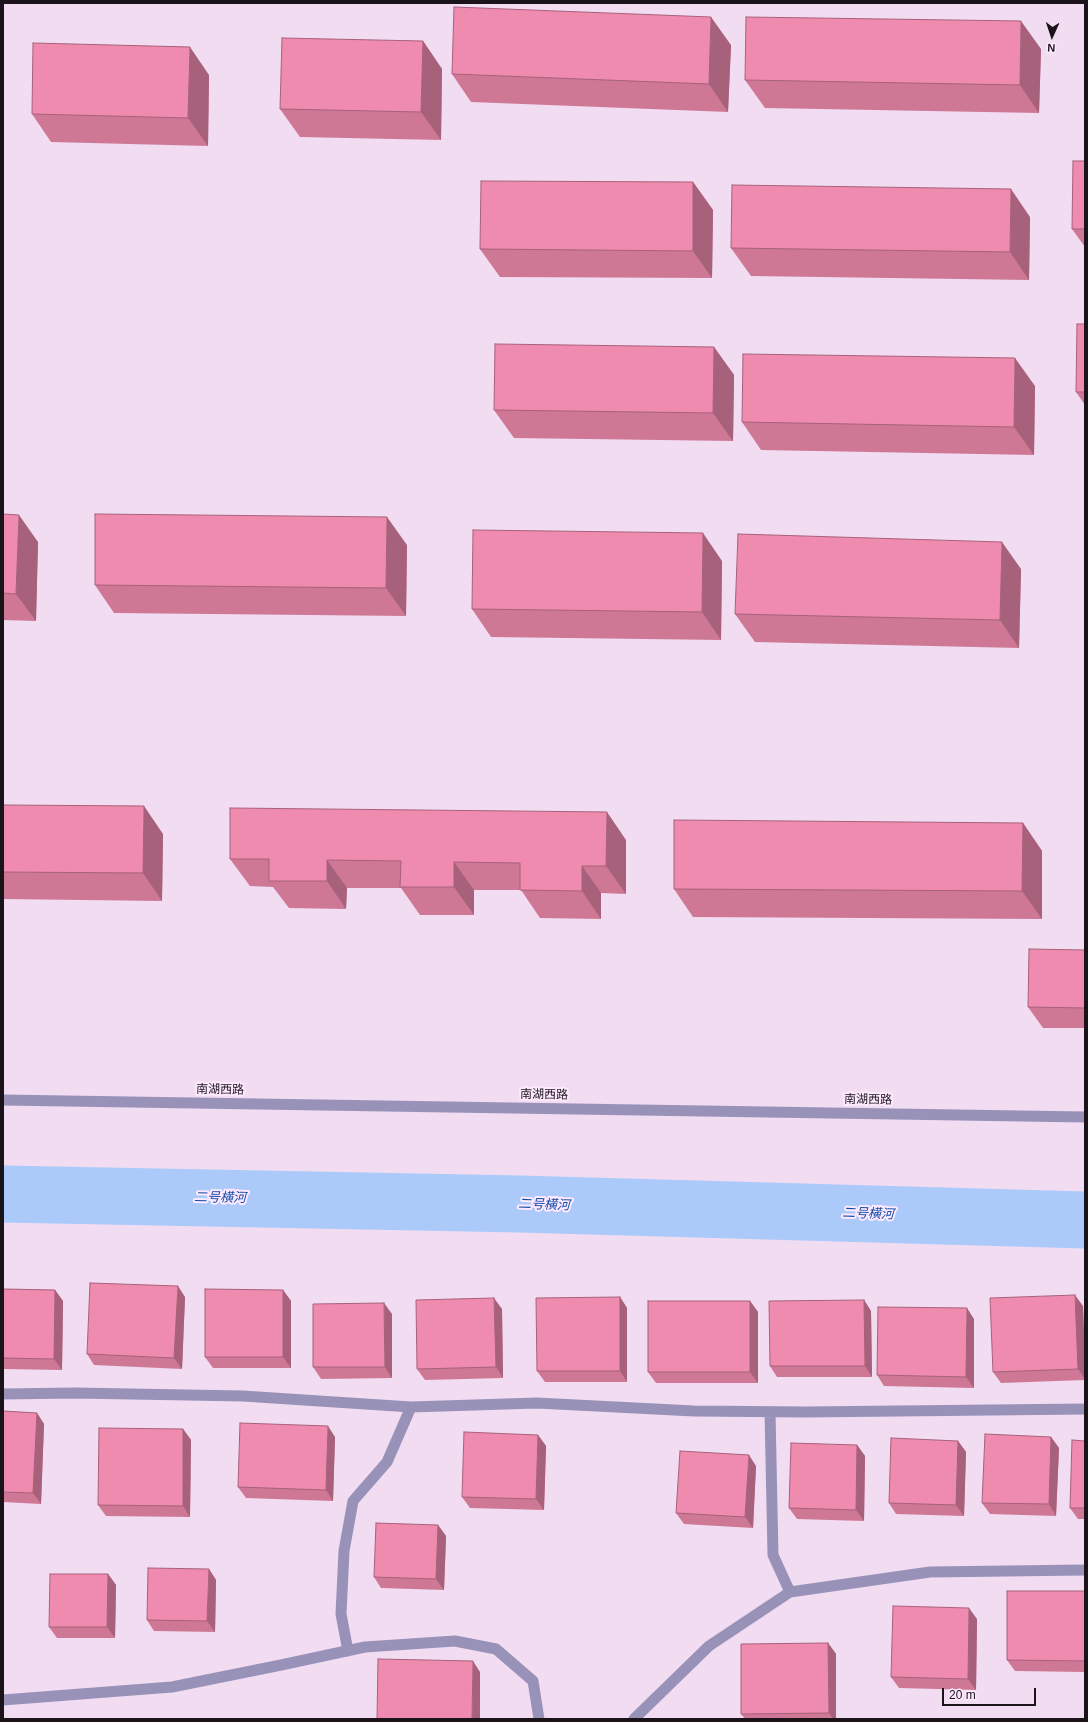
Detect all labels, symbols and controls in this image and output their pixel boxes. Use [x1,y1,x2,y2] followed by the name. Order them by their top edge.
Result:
[1032,16,1072,56] north arrow
[1047,42,1056,54] text: N
[196,1082,244,1098] street label: 南湖西路
[520,1087,568,1103] street label: 南湖西路
[844,1092,892,1108] street label: 南湖西路
[194,1190,246,1206] water label: 二号横河
[518,1196,570,1214] water label: 二号横河
[842,1205,894,1223] water label: 二号横河
[944,1680,1038,1706] scale bar
[949,1688,976,1702] text: 20 m

